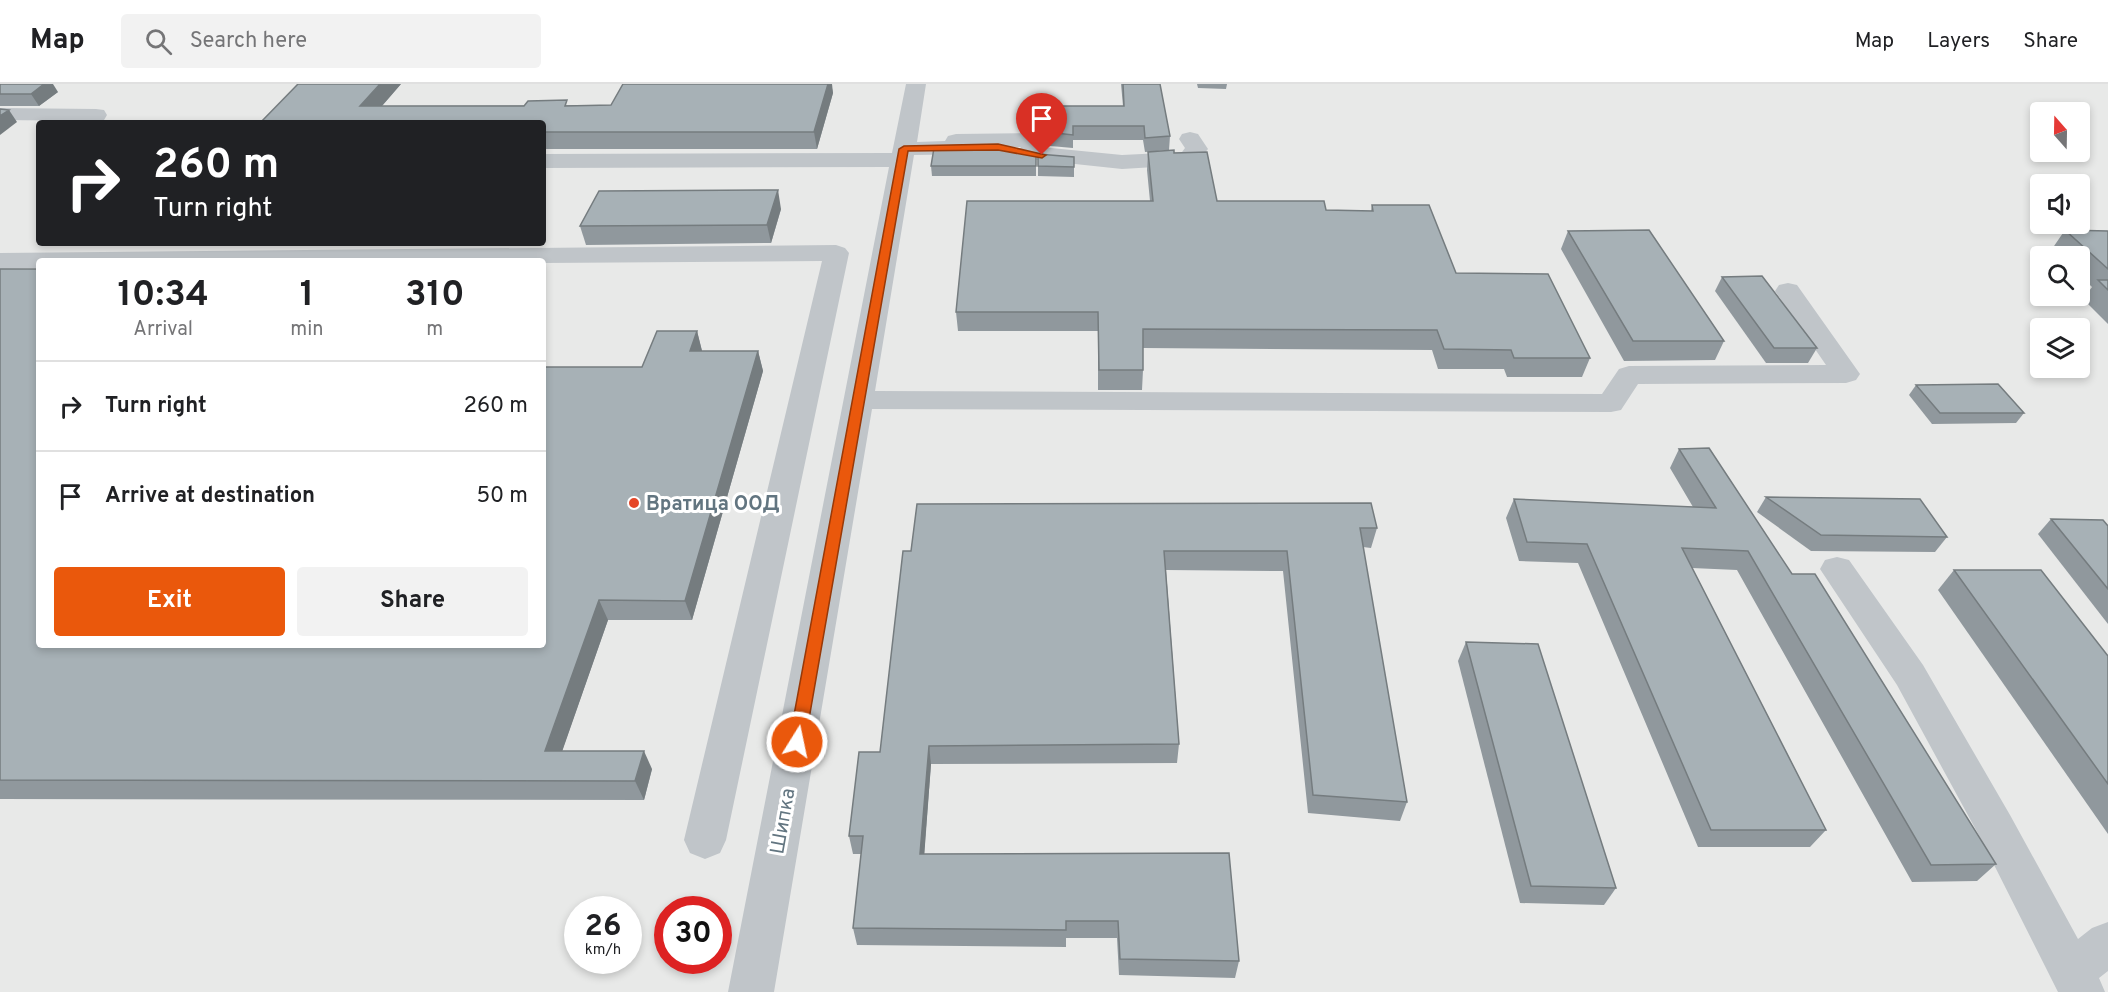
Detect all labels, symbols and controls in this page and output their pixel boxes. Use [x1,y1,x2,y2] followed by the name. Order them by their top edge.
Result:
[121,14,541,68] search box
[30,23,85,59] text: Map
[142,25,175,58] icon: search
[190,28,307,55] text: Search here
[1855,28,1894,55] text: Map
[1927,28,1990,55] text: Layers
[2023,28,2078,55] text: Share
[1016,93,1067,155] pin
[1025,102,1058,135] icon: arrive
[2030,102,2090,162] north arrow
[2030,102,2090,378] map controls
[153,140,279,193] text: 260 m
[54,144,132,222] icon: right
[2030,174,2090,234] button: sound
[153,192,272,226] text: Turn right
[2030,246,2090,306] button: search
[117,273,209,319] text: 10:34
[300,273,314,319] text: 1
[405,273,465,319] text: 310
[133,317,193,343] text: Arrival
[290,317,324,343] text: min
[426,317,443,343] text: m
[2030,318,2090,378] button: layers
[54,390,87,423] icon: right
[105,393,207,420] text: Turn right
[463,393,528,420] text: 260 m
[54,480,87,513] icon: arrive
[105,483,315,510] text: Arrive at destination
[476,483,528,510] text: 50 m
[646,492,780,518] place label: Вратица ООД
[627,496,641,510] marker: Вратица ООД
[54,567,285,636] button: Exit
[297,567,528,636] button: Share
[765,710,829,774] position arrow
[765,786,803,856] street label: Шипка
[654,896,732,974] speed limit sign: 30
[585,909,621,946] text: 26
[585,941,621,960] text: km/h

